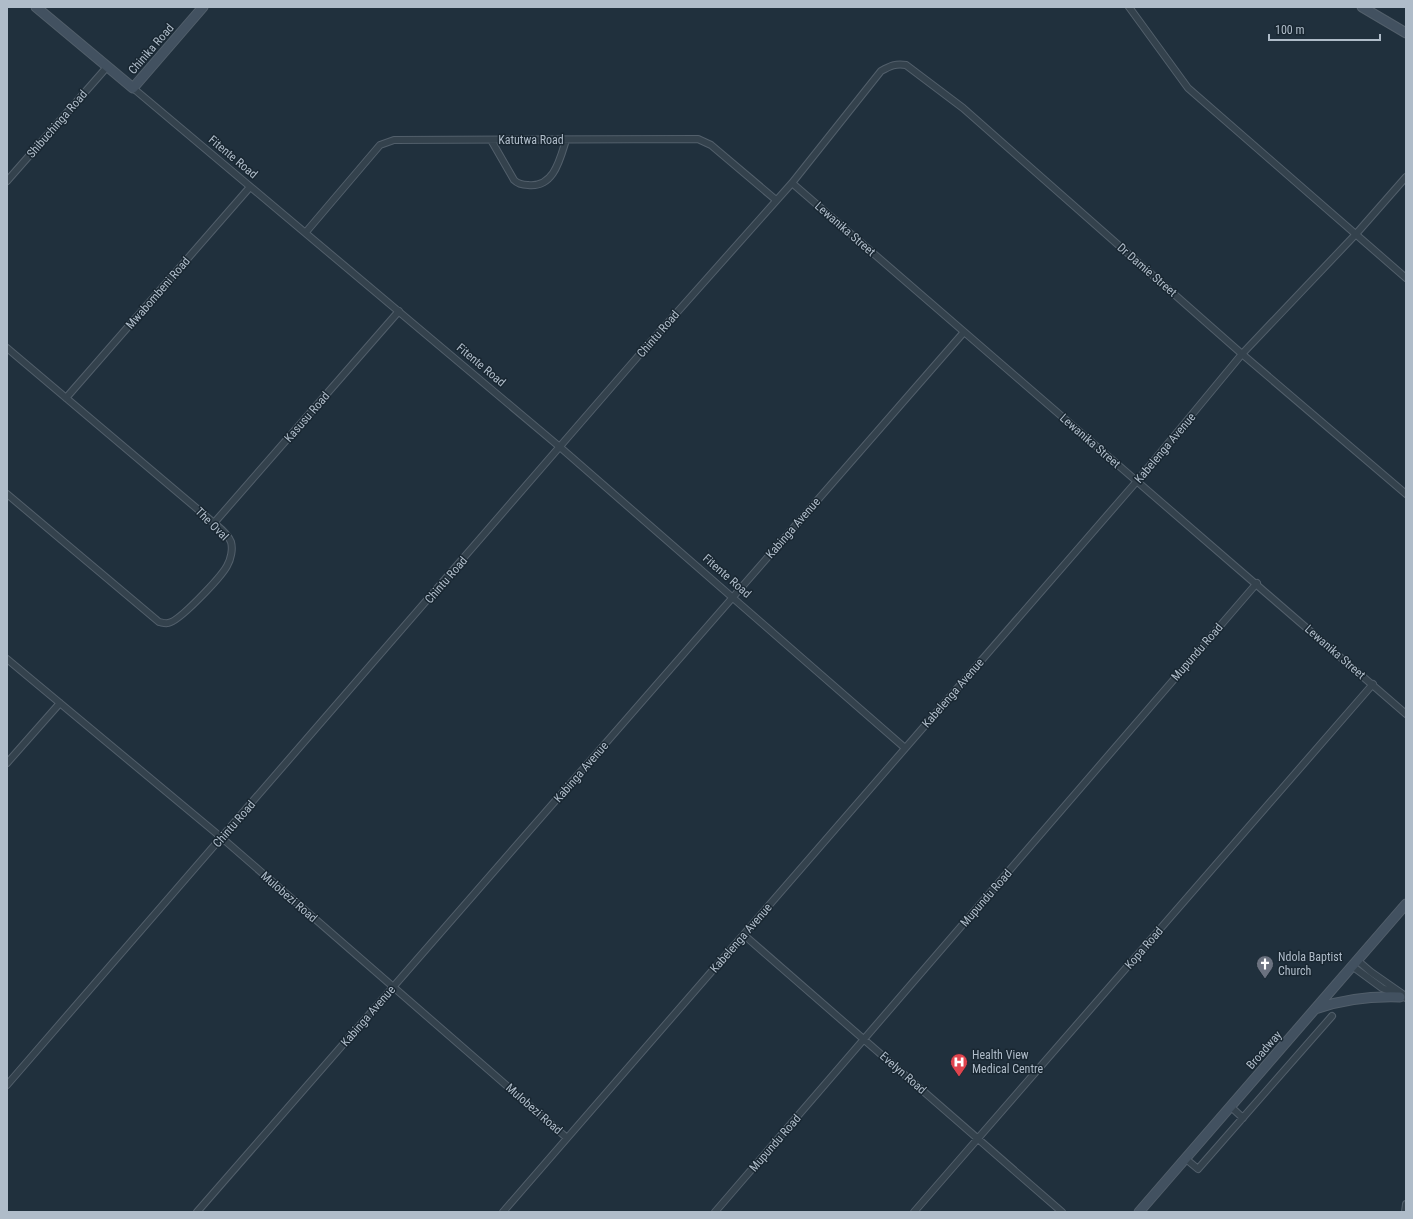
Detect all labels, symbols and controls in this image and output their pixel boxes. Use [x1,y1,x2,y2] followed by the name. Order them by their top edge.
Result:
[1269,16,1380,42] scale bar
[125,21,177,77] street label: Chinika Road
[1275,23,1305,37] text: 100 m
[24,87,90,161] street label: Shibuchinga Road
[206,132,260,182] street label: Fitente Road
[498,133,564,147] street label: Katutwa Road
[812,199,878,259] street label: Lewanika Street
[1114,240,1180,300] street label: Dr Damie Street
[123,254,193,332] street label: Mwabombeni Road
[634,308,682,360] street label: Chintu Road
[454,340,508,390] street label: Fitente Road
[281,389,333,445] street label: Kasusu Road
[1132,410,1199,486] street label: Kabelenga Avenue
[1057,411,1123,471] street label: Lewanika Street
[763,495,823,561] street label: Kabinga Avenue
[192,504,232,544] street label: The Oval
[700,551,754,601] street label: Fitente Road
[422,554,470,606] street label: Chintu Road
[1168,621,1226,683] street label: Mupundu Road
[1302,622,1368,682] street label: Lewanika Street
[919,655,987,730] street label: Kabelenga Avenue
[551,739,611,805] street label: Kabinga Avenue
[210,798,258,850] street label: Chintu Road
[957,867,1015,929] street label: Mupundu Road
[258,869,320,925] street label: Mulobezi Road
[707,900,775,975] street label: Kabelenga Avenue
[1122,924,1166,972] street label: Kopa Road
[1278,950,1343,978] place label: Ndola Baptist Church
[1255,954,1275,979] church icon: Ndola Baptist Church
[338,983,398,1049] street label: Kabinga Avenue
[1244,1028,1284,1072] street label: Broadway
[972,1048,1044,1076] place label: Health View Medical Centre
[877,1049,929,1097] street label: Evelyn Road
[949,1052,969,1077] hospital icon: Health View Medical Centre
[503,1081,565,1137] street label: Mulobezi Road
[746,1112,804,1174] street label: Mupundu Road

